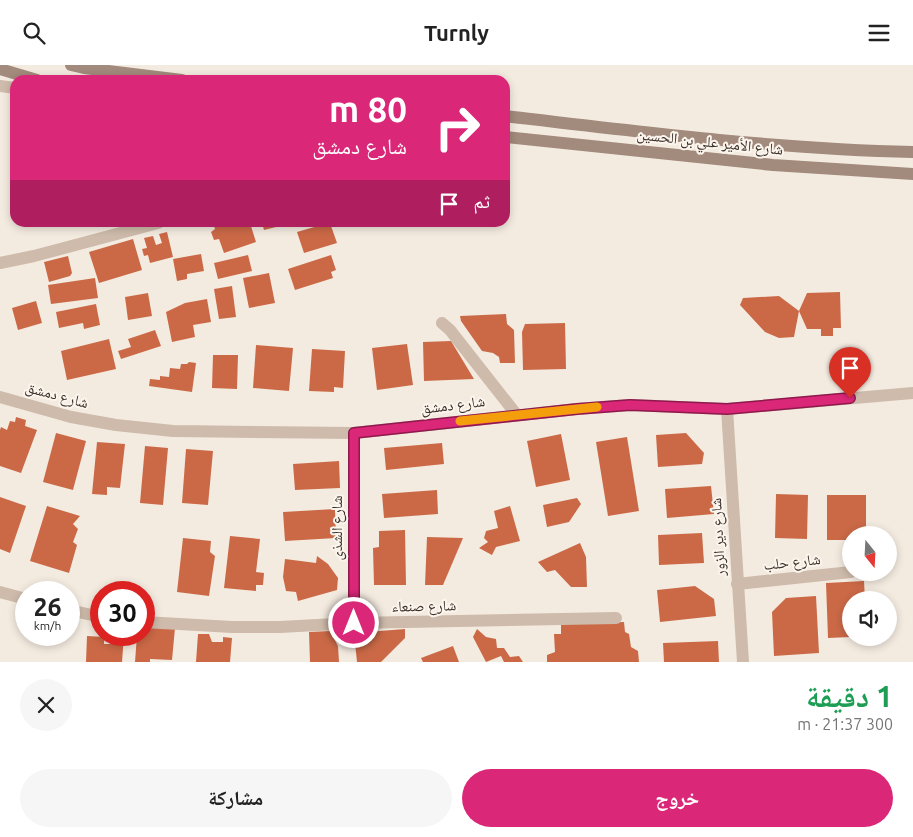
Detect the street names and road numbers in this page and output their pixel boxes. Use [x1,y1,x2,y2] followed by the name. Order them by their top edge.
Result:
[636,125,784,161] street label: شارع الأمير علي بن الحسين
[23,378,91,413] street label: شارع دمشق
[420,392,486,419] street label: شارع دمشق
[328,495,347,561] street label: شارع الشذى
[707,497,730,578] street label: شارع دير الزور
[763,550,822,575] street label: شارع حلب
[392,596,457,617] street label: شارع صنعاء

